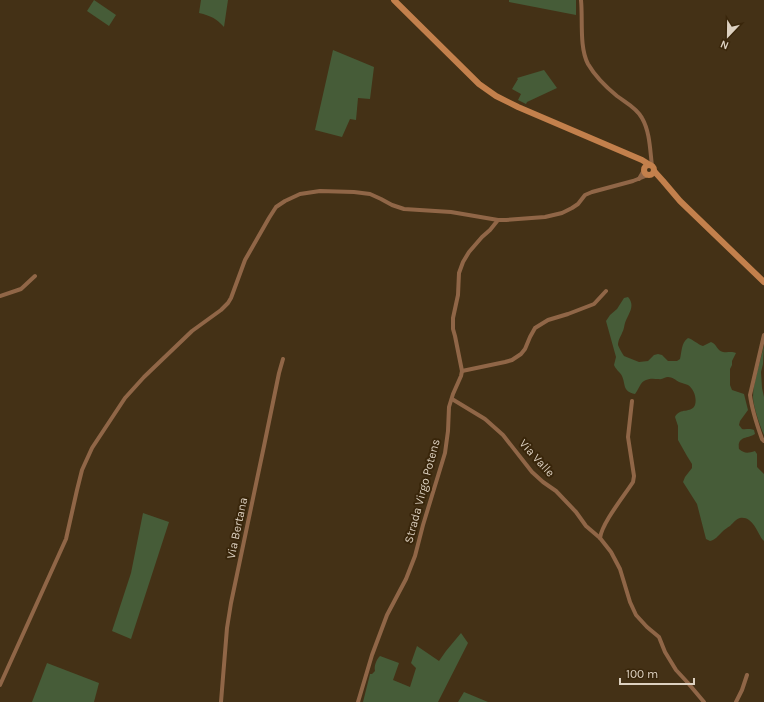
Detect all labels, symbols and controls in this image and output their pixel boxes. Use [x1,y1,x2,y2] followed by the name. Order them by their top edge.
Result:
[708,16,748,56] north arrow
[718,37,731,52] text: N
[517,436,557,480] street label: Via Valle
[401,437,443,545] street label: Strada Virgo Potens
[224,496,250,560] street label: Via Bertana
[620,660,694,686] scale bar
[626,667,658,681] text: 100 m

